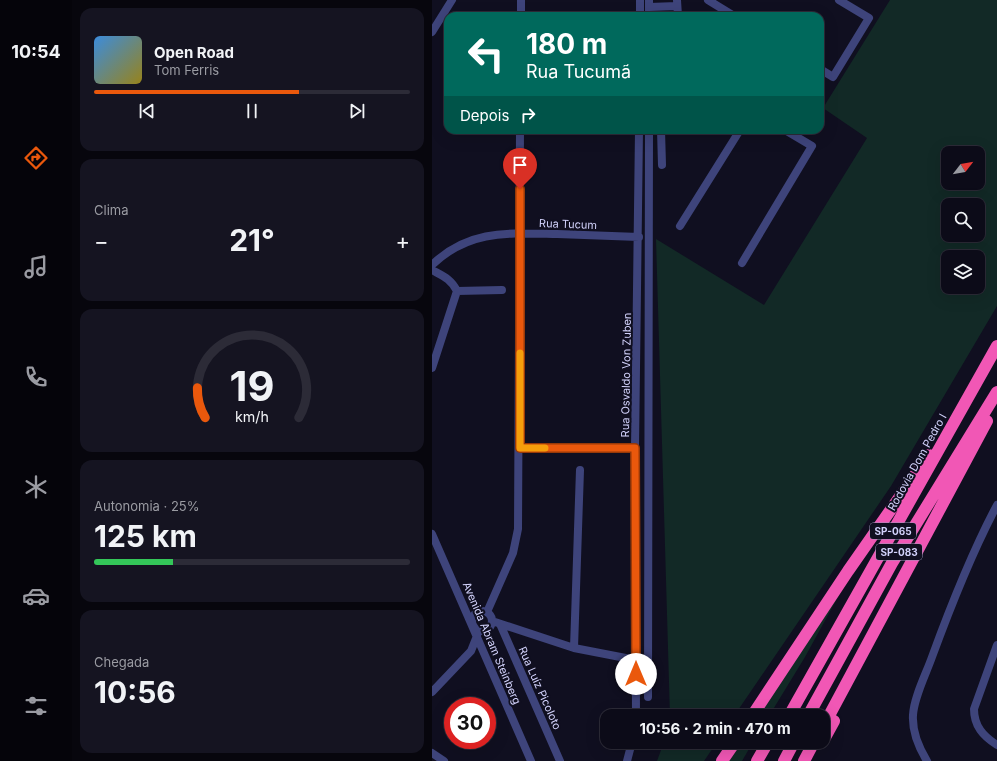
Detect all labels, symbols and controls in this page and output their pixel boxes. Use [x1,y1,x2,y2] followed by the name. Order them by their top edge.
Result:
[526,27,607,61] text: 180 m
[460,28,512,80] icon: left
[11,41,61,62] text: 10:54
[154,43,234,62] text: Open Road
[526,61,631,82] text: Rua Tucumã
[154,62,219,78] text: Tom Ferris
[136,100,158,122] icon: previous
[241,100,263,122] icon: pause
[346,100,368,122] icon: next
[517,104,539,126] icon: right
[460,106,509,125] text: Depois
[22,144,50,172] icon: directions
[941,146,985,190] north arrow
[941,146,985,294] map controls
[503,148,537,189] pin
[509,154,531,176] icon: arrive
[941,198,985,242] button: search
[94,202,128,218] text: Clima
[539,216,597,232] street label: Rua Tucum
[229,222,275,258] text: 21°
[94,228,109,254] text: −
[395,228,410,254] text: +
[941,250,985,294] button: layers
[22,253,50,281] icon: music
[618,313,634,437] street label: Rua Osvaldo Von Zuben
[230,361,274,411] text: 19
[22,363,50,391] icon: phone
[235,408,269,425] text: km/h
[885,411,949,513] street label: Rodovia Dom Pedro I
[22,473,50,501] icon: climate
[94,498,200,514] text: Autonomia · 25%
[94,518,197,554] text: 125 km
[870,523,916,539] road number: SP-065
[876,544,922,560] road number: SP-083
[460,580,524,706] street label: Avenida Abram Steinberg
[22,582,50,610] icon: car
[515,644,565,732] street label: Rua Luíz Picoloto
[615,653,657,695] position arrow
[94,654,149,670] text: Chegada
[94,674,176,710] text: 10:56
[22,692,50,720] icon: filters
[444,697,496,749] speed limit sign: 30
[639,719,791,738] text: 10:56 · 2 min · 470 m

